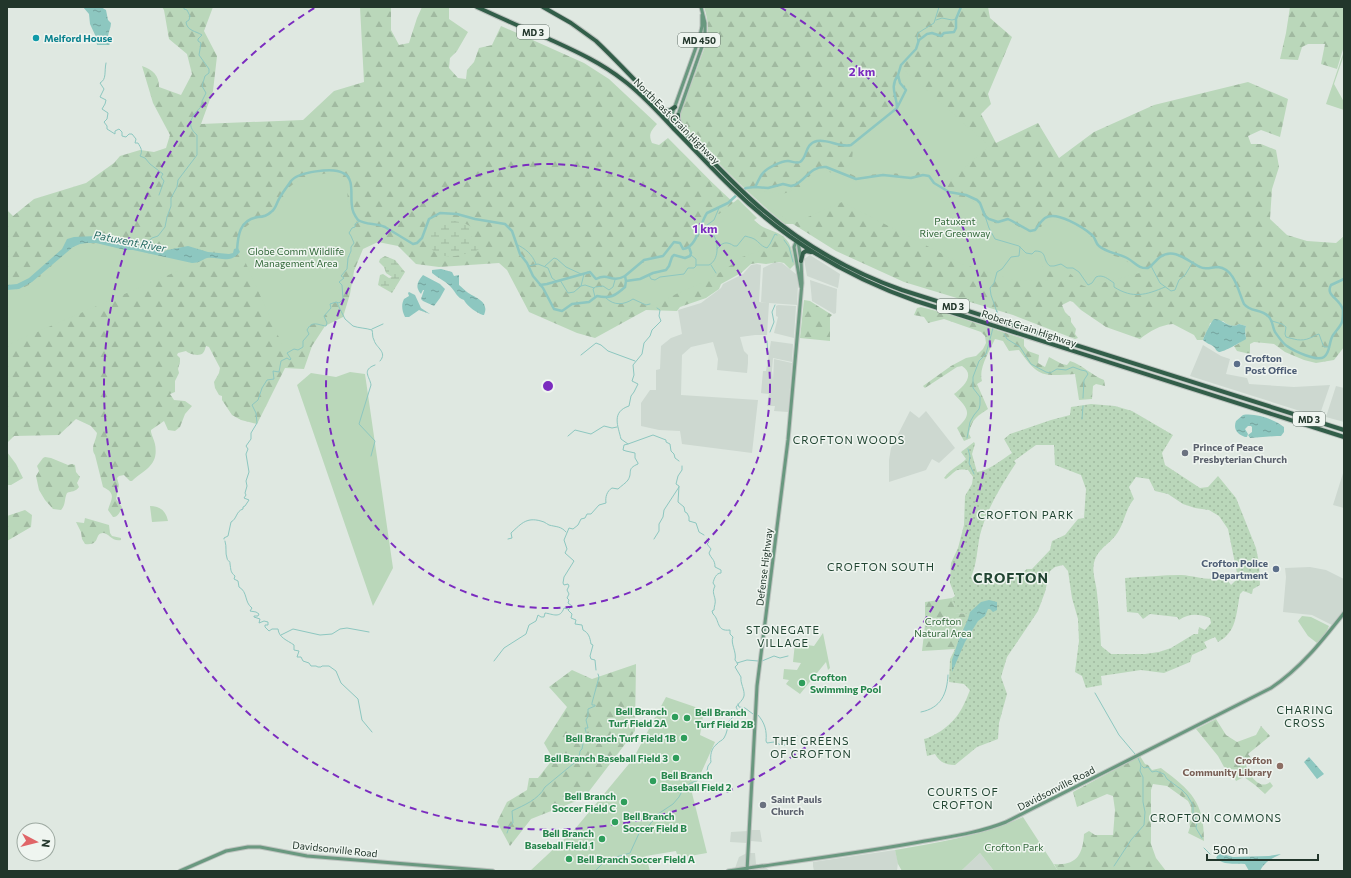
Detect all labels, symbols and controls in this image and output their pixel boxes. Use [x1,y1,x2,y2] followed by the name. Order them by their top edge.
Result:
[517,25,549,39] road number: MD 3
[44,32,112,44] place label: Melford House
[31,33,41,43] marker: Melford House
[678,33,720,47] road number: MD 450
[849,64,875,78] text: 2 km
[632,76,722,166] street label: North East Crain Highway
[920,215,990,239] park label: Patuxent River Greenway
[692,221,718,235] text: 1 km
[93,228,168,255] water label: Patuxent River
[248,245,344,269] park label: Globe Comm Wildlife Management Area
[937,299,969,313] road number: MD 3
[980,307,1078,349] street label: Robert Crain Highway
[1245,352,1297,376] place label: Crofton Post Office
[1232,359,1242,369] marker: Crofton Post Office
[541,379,555,393] centre of rings
[1293,412,1325,426] road number: MD 3
[793,433,905,446] district label: CROFTON WOODS
[1193,441,1287,465] place label: Prince of Peace Presbyterian Church
[1180,448,1190,458] marker: Prince of Peace Presbyterian Church
[978,508,1074,521] district label: CROFTON PARK
[753,527,775,607] street label: Defense Highway
[1201,557,1268,581] place label: Crofton Police Department
[827,560,935,573] district label: CROFTON SOUTH
[1271,564,1281,574] marker: Crofton Police Department
[973,569,1049,586] district label: CROFTON
[914,615,972,639] park label: Crofton Natural Area
[746,623,820,649] district label: STONEGATE VILLAGE
[810,671,882,695] place label: Crofton Swimming Pool
[797,678,807,688] marker: Crofton Swimming Pool
[1276,703,1334,729] district label: CHARING CROSS
[608,705,667,729] place label: Bell Branch Turf Field 2A
[695,706,754,730] place label: Bell Branch Turf Field 2B
[670,712,680,722] marker: Bell Branch Turf Field 2A
[682,713,692,723] marker: Bell Branch Turf Field 2B
[565,732,676,744] place label: Bell Branch Turf Field 1B
[679,733,689,743] marker: Bell Branch Turf Field 1B
[770,734,852,760] district label: THE GREENS OF CROFTON
[544,752,668,764] place label: Bell Branch Baseball Field 3
[671,753,681,763] marker: Bell Branch Baseball Field 3
[1182,754,1272,778] place label: Crofton Community Library
[1275,761,1285,771] marker: Crofton Community Library
[1015,763,1097,813] street label: Davidsonville Road
[661,769,732,793] place label: Bell Branch Baseball Field 2
[648,776,658,786] marker: Bell Branch Baseball Field 2
[927,785,999,811] district label: COURTS OF CROFTON
[552,790,616,814] place label: Bell Branch Soccer Field C
[771,793,822,817] place label: Saint Pauls Church
[619,797,629,807] marker: Bell Branch Soccer Field C
[758,800,768,810] marker: Saint Pauls Church
[623,810,687,834] place label: Bell Branch Soccer Field B
[1150,811,1282,824] district label: CROFTON COMMONS
[610,817,620,827] marker: Bell Branch Soccer Field B
[16,822,56,862] north arrow
[525,827,594,851] place label: Bell Branch Baseball Field 1
[597,834,607,844] marker: Bell Branch Baseball Field 1
[1207,836,1318,862] scale bar
[39,838,53,848] text: N
[292,839,378,859] street label: Davidsonville Road
[984,841,1044,853] park label: Crofton Park
[1213,842,1248,856] text: 500 m
[577,853,695,865] place label: Bell Branch Soccer Field A
[564,854,574,864] marker: Bell Branch Soccer Field A

